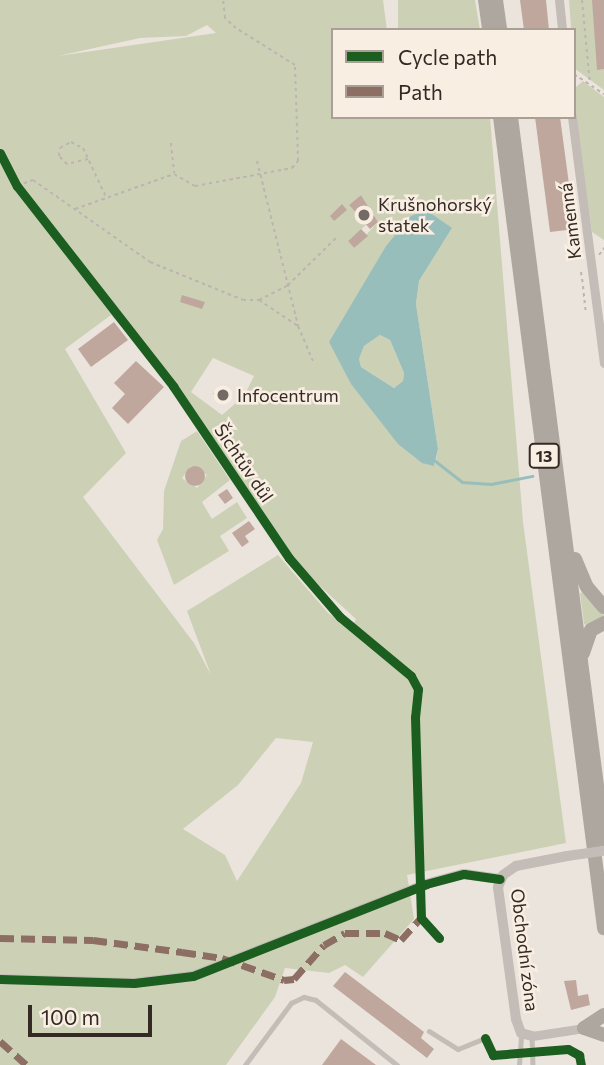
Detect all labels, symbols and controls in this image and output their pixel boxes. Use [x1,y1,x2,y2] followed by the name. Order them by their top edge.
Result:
[331,28,576,119] legend
[398,44,497,69] text: Cycle path
[398,79,443,104] text: Path
[555,182,585,260] street label: Kamenná
[378,194,492,236] place label: Krušnohorský statek
[356,207,372,223] marker: Krušnohorský statek
[237,384,339,406] place label: Infocentrum
[215,387,231,403] marker: Infocentrum
[210,420,278,506] street label: Šichtův důl
[528,444,560,468] road number: 13
[507,887,543,1013] street label: Obchodní zóna
[32,992,156,1036] scale bar
[41,1004,100,1029] text: 100 m

